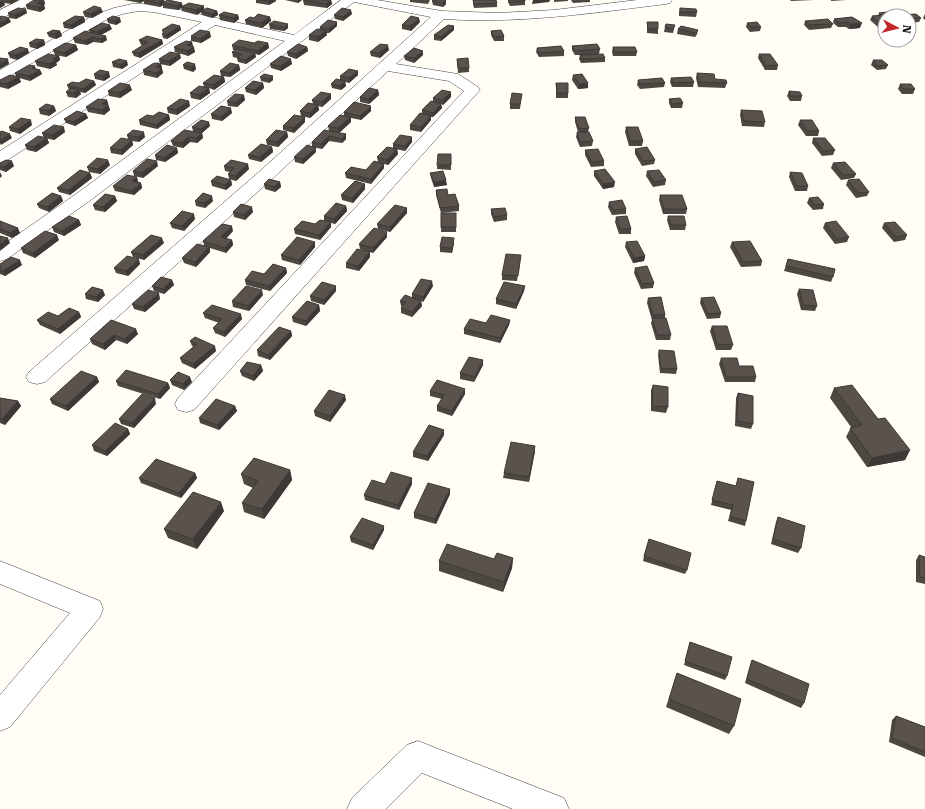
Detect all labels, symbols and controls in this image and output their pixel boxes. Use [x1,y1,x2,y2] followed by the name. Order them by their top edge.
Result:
[877,8,917,48] north arrow
[899,24,913,35] text: N

